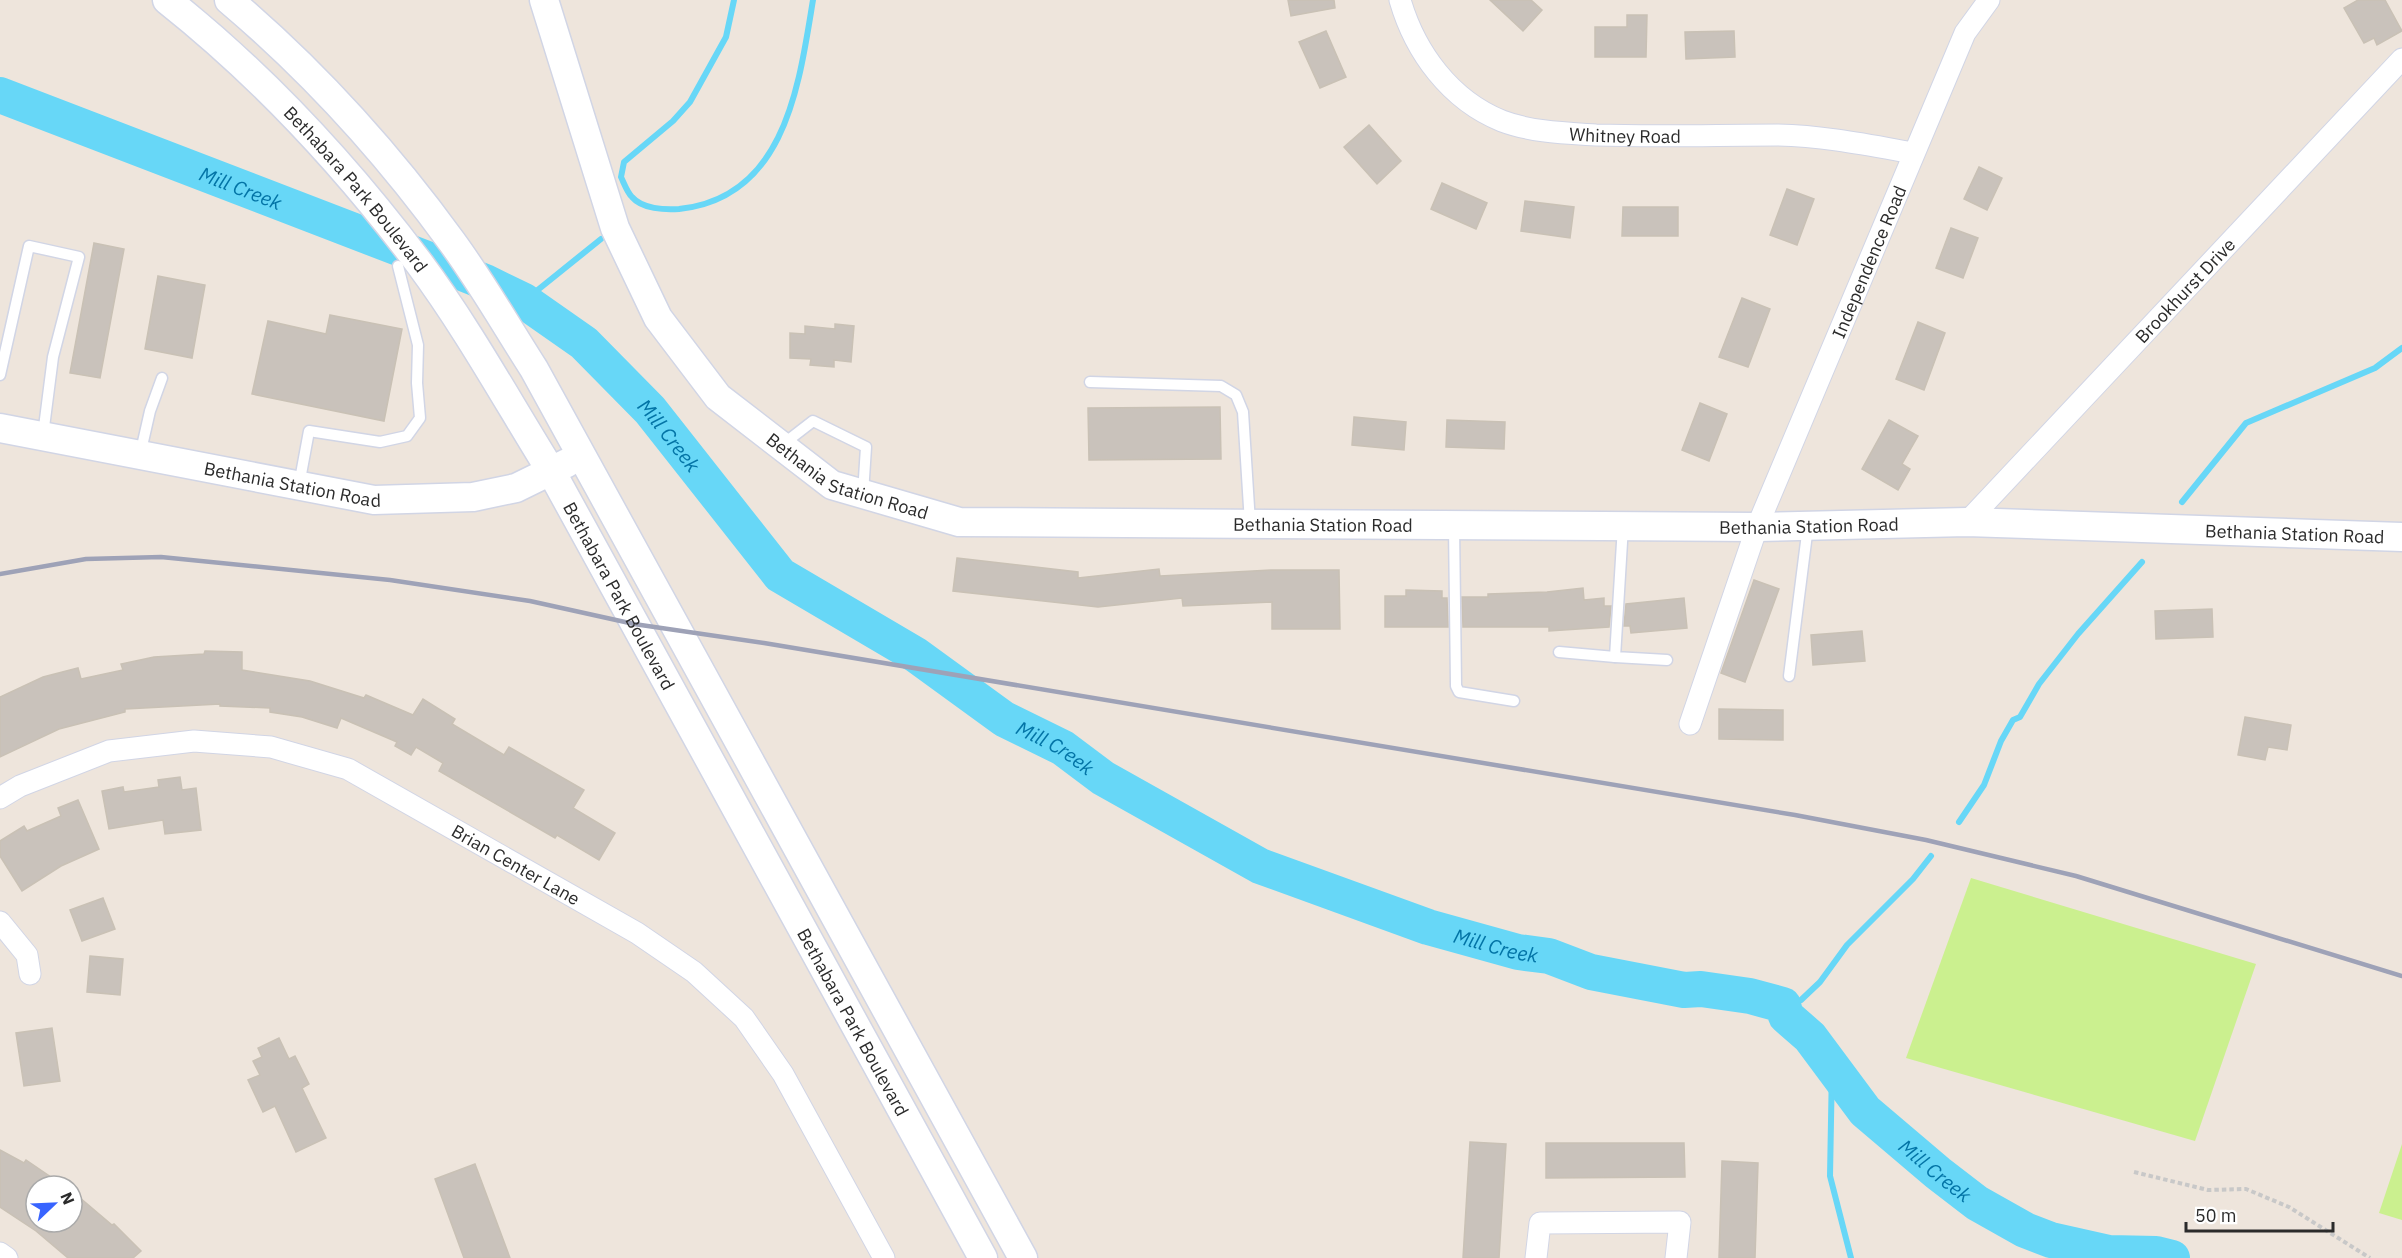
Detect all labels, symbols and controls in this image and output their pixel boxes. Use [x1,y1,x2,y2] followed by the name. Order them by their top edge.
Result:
[279,101,433,277] street label: Bethabara Park Boulevard
[1568,122,1681,147] street label: Whitney Road
[196,159,286,216] water label: Mill Creek
[1826,182,1911,341] street label: Independence Road
[2130,233,2240,348] street label: Brookhurst Drive
[632,392,707,477] water label: Mill Creek
[762,427,931,524] street label: Bethania Station Road
[202,456,381,512] street label: Bethania Station Road
[559,498,680,694] street label: Bethabara Park Boulevard
[1233,512,1413,536] street label: Bethania Station Road
[1719,512,1899,539] street label: Bethania Station Road
[2204,519,2385,548] street label: Bethania Station Road
[1012,714,1101,781] water label: Mill Creek
[448,819,584,910] street label: Brian Center Lane
[1451,921,1540,968] water label: Mill Creek
[792,924,914,1120] street label: Bethabara Park Boulevard
[1893,1132,1978,1208] water label: Mill Creek
[24,1174,84,1234] north arrow
[56,1189,79,1207] text: N
[2186,1195,2333,1233] scale bar
[2195,1204,2237,1227] text: 50 m

